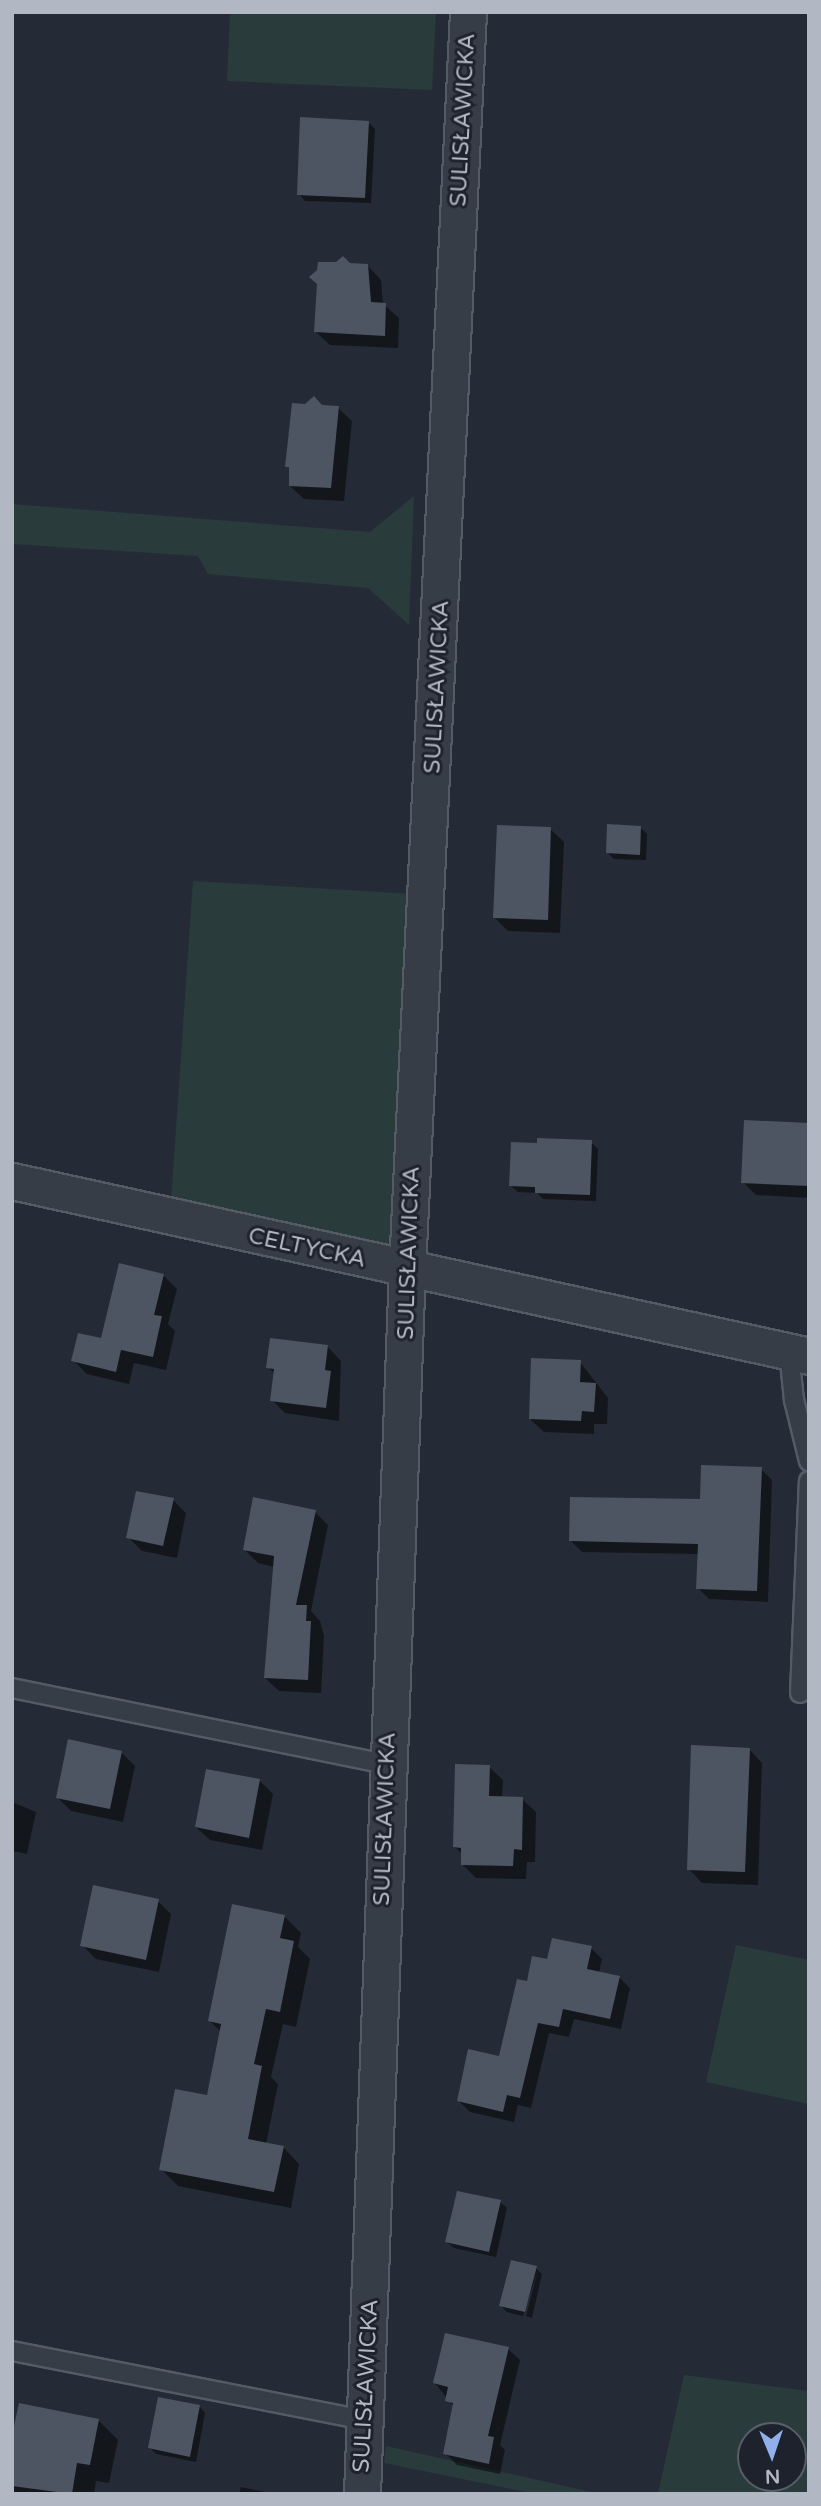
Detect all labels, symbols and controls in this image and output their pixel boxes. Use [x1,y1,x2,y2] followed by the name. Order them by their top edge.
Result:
[445,33,481,207] street label: SULISŁAWICKA
[419,600,455,774] street label: SULISŁAWICKA
[392,1166,426,1340] street label: SULISŁAWICKA
[246,1222,368,1274] street label: CELTYCKA
[368,1732,402,1906] street label: SULISŁAWICKA
[348,2299,384,2473] street label: SULISŁAWICKA
[737,2422,807,2492] north arrow
[765,2465,781,2487] text: N

